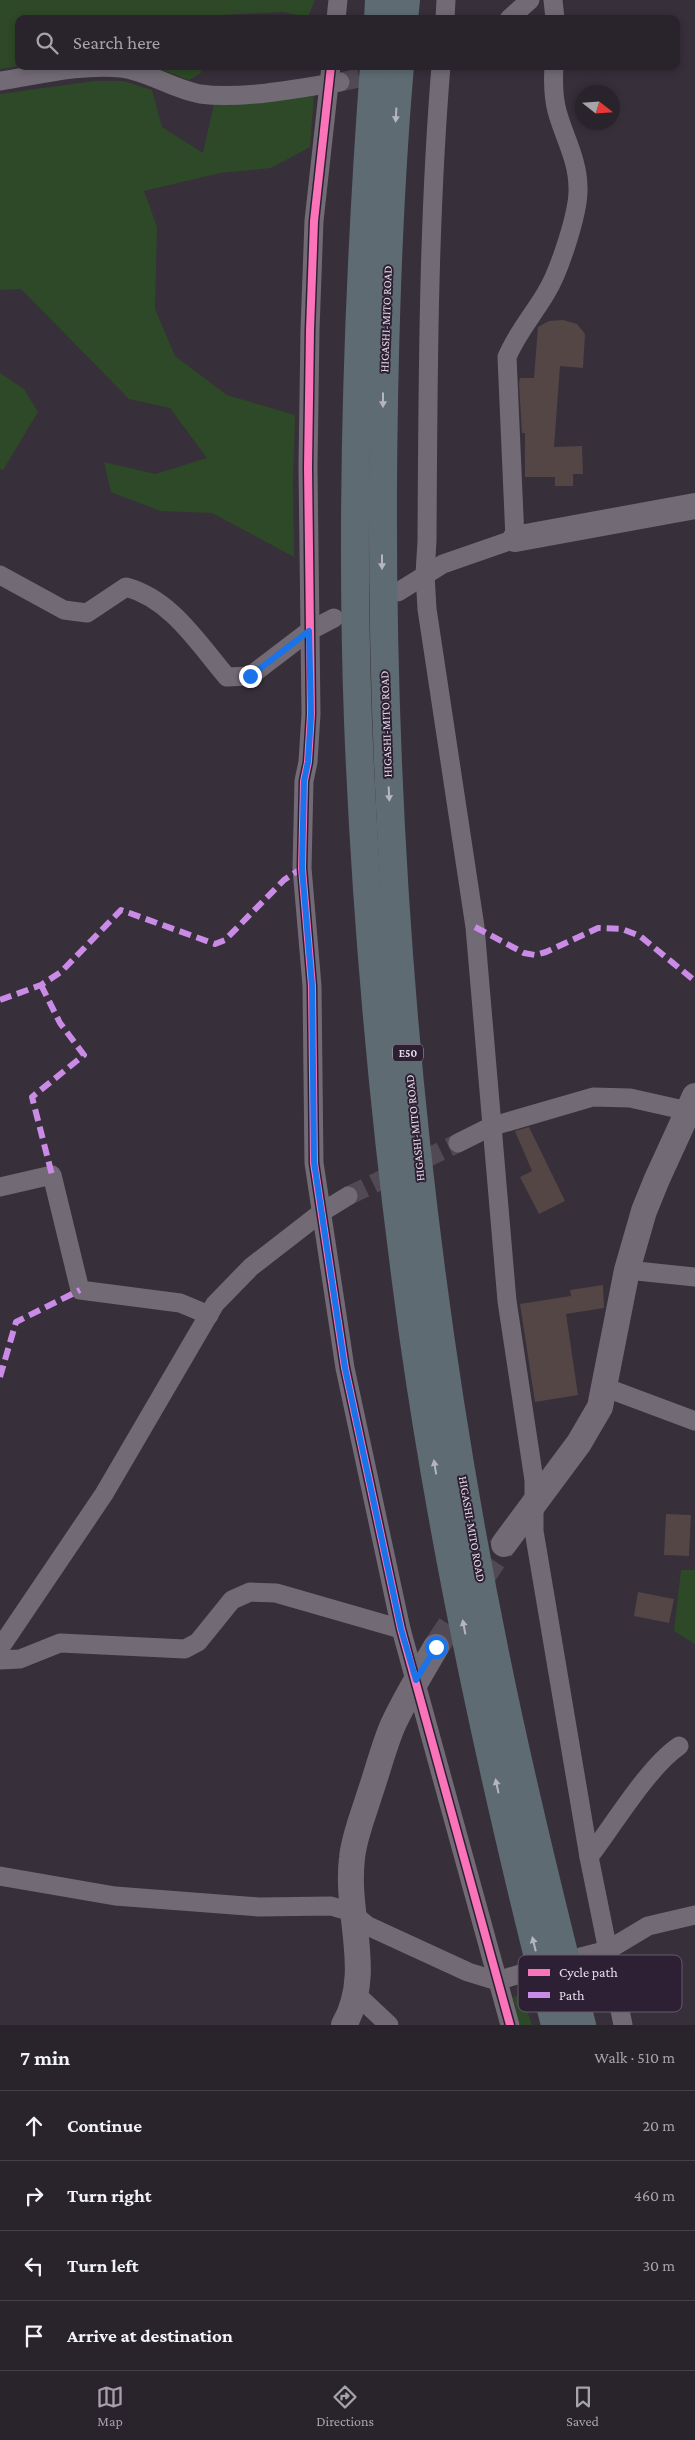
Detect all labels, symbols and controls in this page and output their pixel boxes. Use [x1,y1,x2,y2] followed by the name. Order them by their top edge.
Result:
[15,15,680,70] search box
[33,29,61,57] icon: search
[73,32,160,53] text: Search here
[575,85,620,130] north arrow
[392,107,400,123] one-way arrow
[377,265,395,373] street label: HIGASHI-MITO ROAD
[379,392,387,408] one-way arrow
[378,554,386,570] one-way arrow
[239,665,262,688] route end
[377,670,395,778] street label: HIGASHI-MITO ROAD
[385,787,393,803] one-way arrow
[393,1044,423,1062] road number: E50
[402,1074,428,1182] street label: HIGASHI-MITO ROAD
[430,1458,438,1474] one-way arrow
[456,1475,488,1583] street label: HIGASHI-MITO ROAD
[459,1618,467,1634] one-way arrow
[425,1636,448,1659] route start
[492,1777,500,1793] one-way arrow
[530,1936,538,1951] one-way arrow
[518,1955,682,2012] legend
[559,1964,618,1980] text: Cycle path
[559,1987,585,2003] text: Path
[20,2046,70,2070] text: 7 min
[594,2049,675,2066] text: Walk · 510 m
[20,2112,48,2140] icon: ahead
[67,2115,142,2136] text: Continue
[642,2117,675,2134] text: 20 m
[20,2182,48,2210] icon: right
[67,2185,152,2206] text: Turn right
[634,2187,675,2204] text: 460 m
[20,2252,48,2280] icon: left
[67,2255,139,2276] text: Turn left
[643,2257,675,2274] text: 30 m
[20,2322,48,2350] icon: arrive
[67,2325,233,2346] text: Arrive at destination
[96,2383,124,2429] tab: Map
[316,2383,374,2429] tab: Directions
[566,2383,599,2429] tab: Saved

